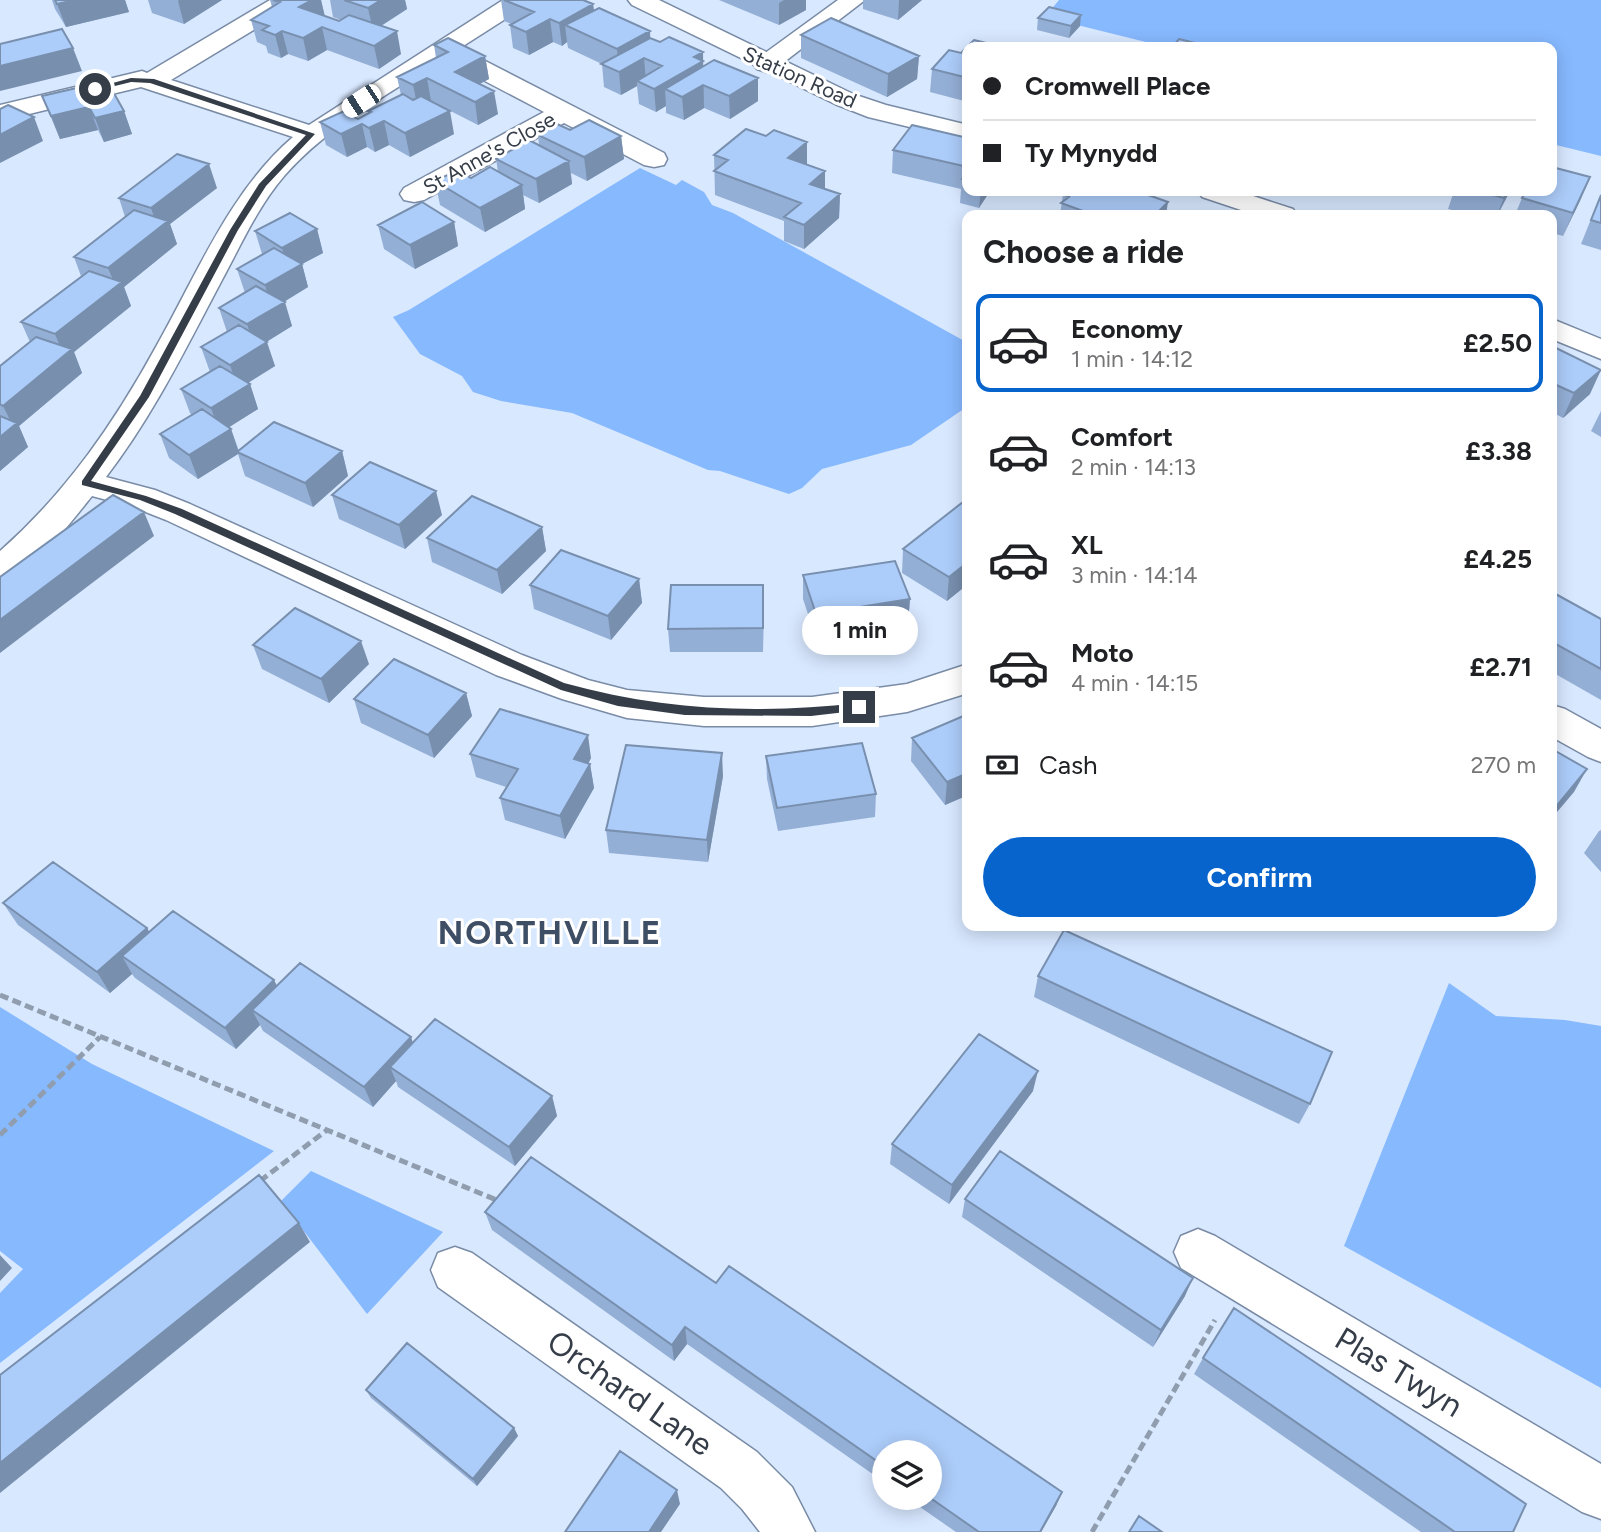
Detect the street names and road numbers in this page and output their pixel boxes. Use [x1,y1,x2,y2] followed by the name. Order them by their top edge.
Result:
[739,41,861,113] street label: Station Road
[418,106,560,200] street label: St Anne's Close
[1328,1319,1470,1425] street label: Plas Twyn
[540,1322,720,1464] street label: Orchard Lane

